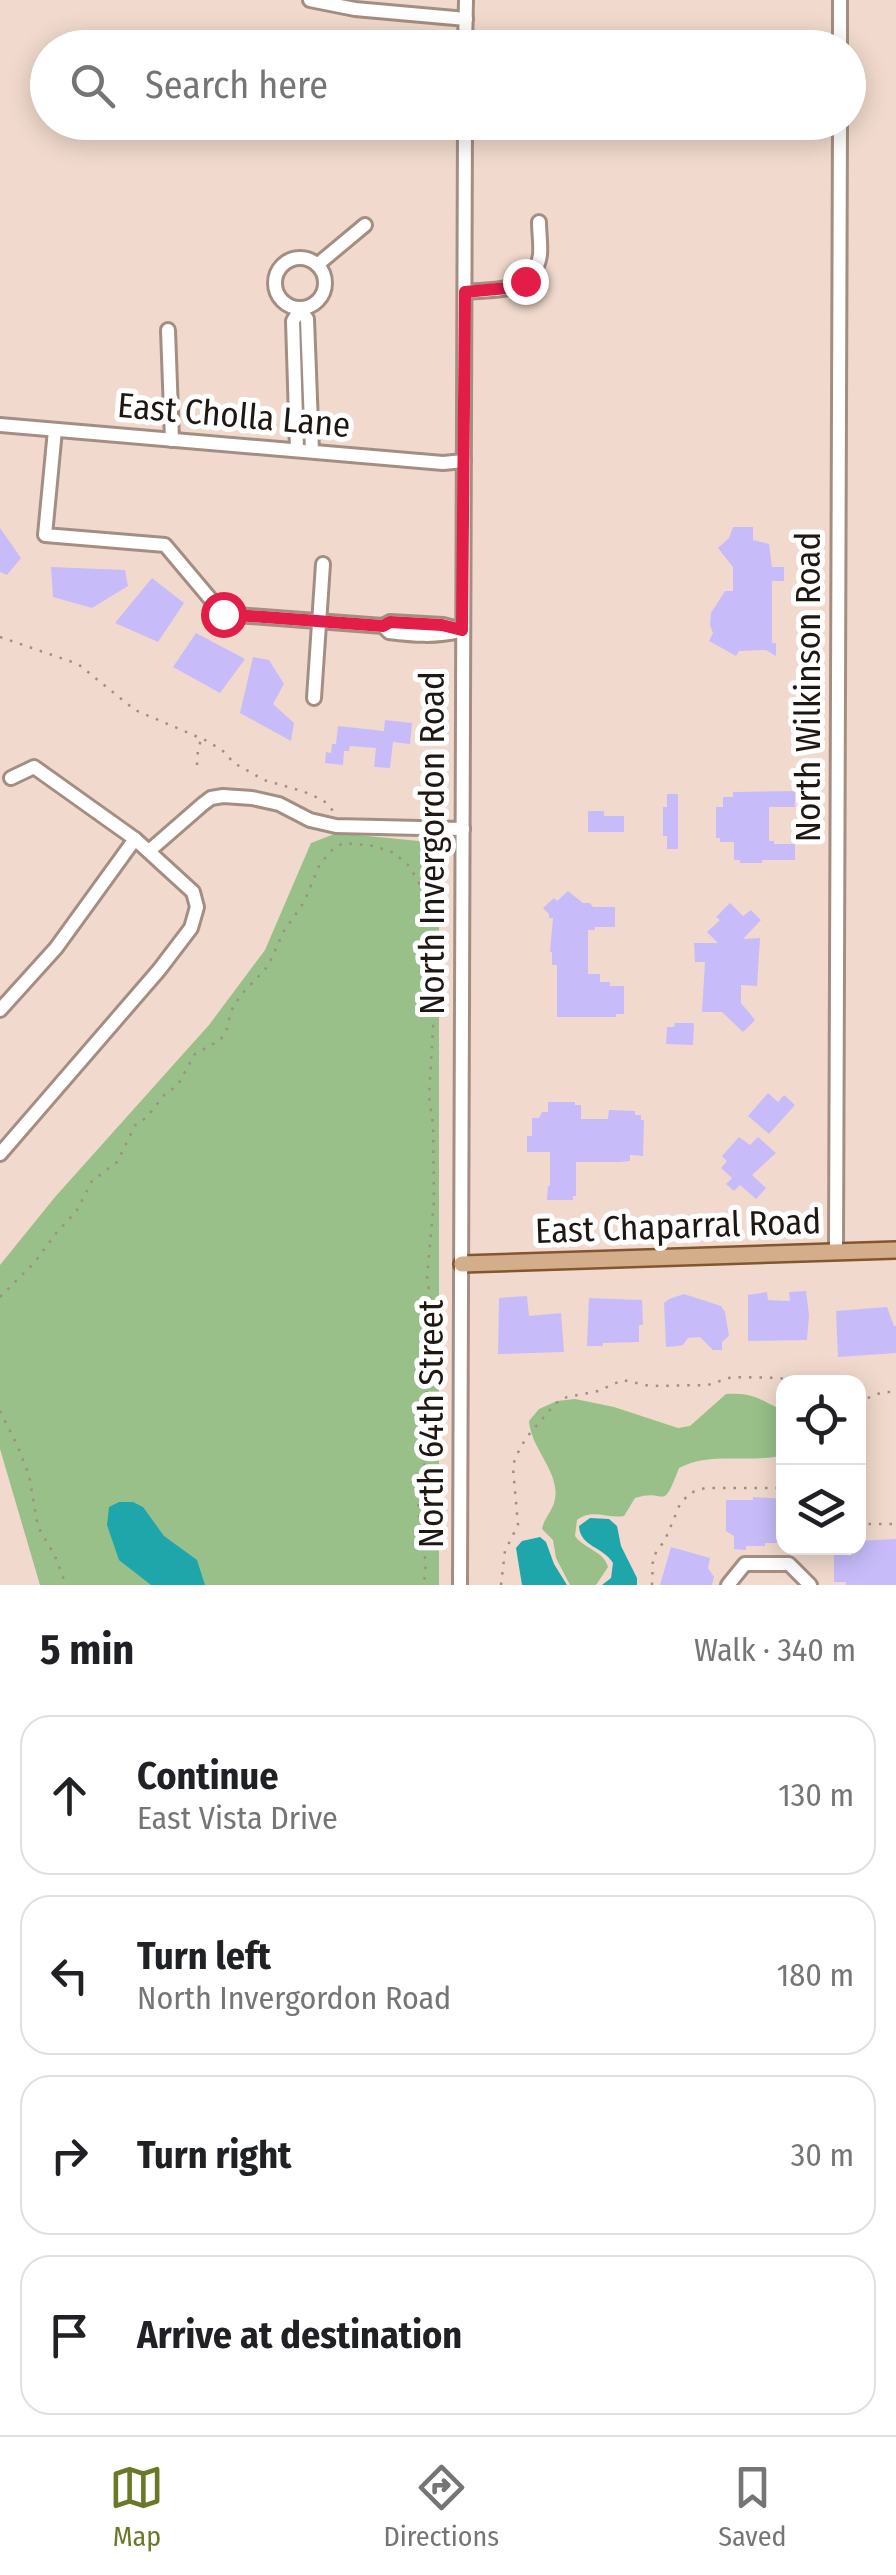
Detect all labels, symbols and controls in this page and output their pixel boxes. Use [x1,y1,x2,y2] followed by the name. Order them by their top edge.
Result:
[30,30,866,140] search box
[65,58,120,113] icon: search
[145,62,328,108] text: Search here
[503,259,549,305] route end
[116,384,352,446] street label: East Cholla Lane
[787,532,829,842] street label: North Wilkinson Road
[201,592,247,638] route start
[411,671,453,1015] street label: North Invergordon Road
[534,1200,822,1252] street label: East Chaparral Road
[410,1299,452,1548] street label: North 64th Street
[776,1375,866,1555] map controls
[776,1375,866,1465] button: locate
[776,1465,866,1555] button: layers
[40,1625,134,1675] text: 5 min
[694,1631,856,1669] text: Walk · 340 m
[137,1753,278,1799] text: Continue
[42,1768,97,1823] icon: ahead
[778,1776,854,1814] text: 130 m
[137,1799,338,1837] text: East Vista Drive
[137,1933,271,1979] text: Turn left
[42,1948,97,2003] icon: left
[777,1956,854,1994] text: 180 m
[137,1979,451,2017] text: North Invergordon Road
[42,2128,97,2183] icon: right
[137,2132,291,2178] text: Turn right
[791,2136,854,2174] text: 30 m
[42,2308,97,2363] icon: arrive
[137,2312,462,2358] text: Arrive at destination
[109,2460,164,2553] tab: Map
[383,2460,499,2553] tab: Directions
[718,2460,787,2553] tab: Saved

